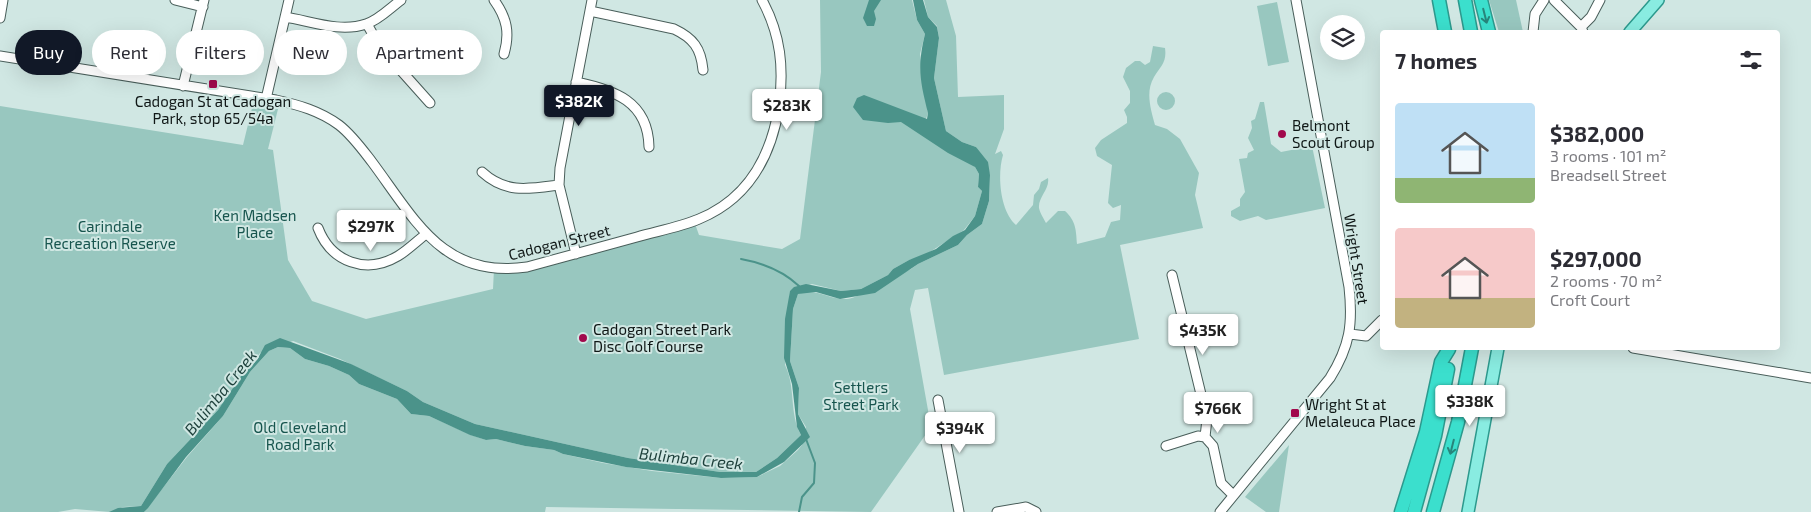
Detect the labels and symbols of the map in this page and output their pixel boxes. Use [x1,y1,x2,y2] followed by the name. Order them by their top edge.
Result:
[1481,8,1490,24] one-way arrow
[207,78,219,90] marker: Cadogan St at Cadogan Park, stop 65/54a
[544,84,614,127] pin: $382K
[752,88,822,131] pin: $283K
[135,92,291,127] place label: Cadogan St at Cadogan Park, stop 65/54a
[1292,116,1375,151] place label: Belmont Scout Group
[1276,128,1288,140] marker: Belmont Scout Group
[213,206,297,241] park label: Ken Madsen Place
[336,210,406,252] pin: $297K
[1341,212,1373,306] street label: Wright Street
[44,217,176,252] park label: Carindale Recreation Reserve
[506,221,612,263] street label: Cadogan Street
[1168,314,1238,356] pin: $435K
[593,320,732,355] place label: Cadogan Street Park Disc Golf Course
[577,332,589,344] marker: Cadogan Street Park Disc Golf Course
[180,346,260,438] water label: Bulimba Creek
[823,378,899,413] park label: Settlers Street Park
[1435,384,1505,427] pin: $338K
[1183,392,1253,434] pin: $766K
[1305,395,1416,430] place label: Wright St at Melaleuca Place
[1289,407,1301,419] marker: Wright St at Melaleuca Place
[925,412,995,454] pin: $394K
[253,418,347,453] park label: Old Cleveland Road Park
[1447,438,1456,454] one-way arrow
[638,443,744,473] water label: Bulimba Creek

